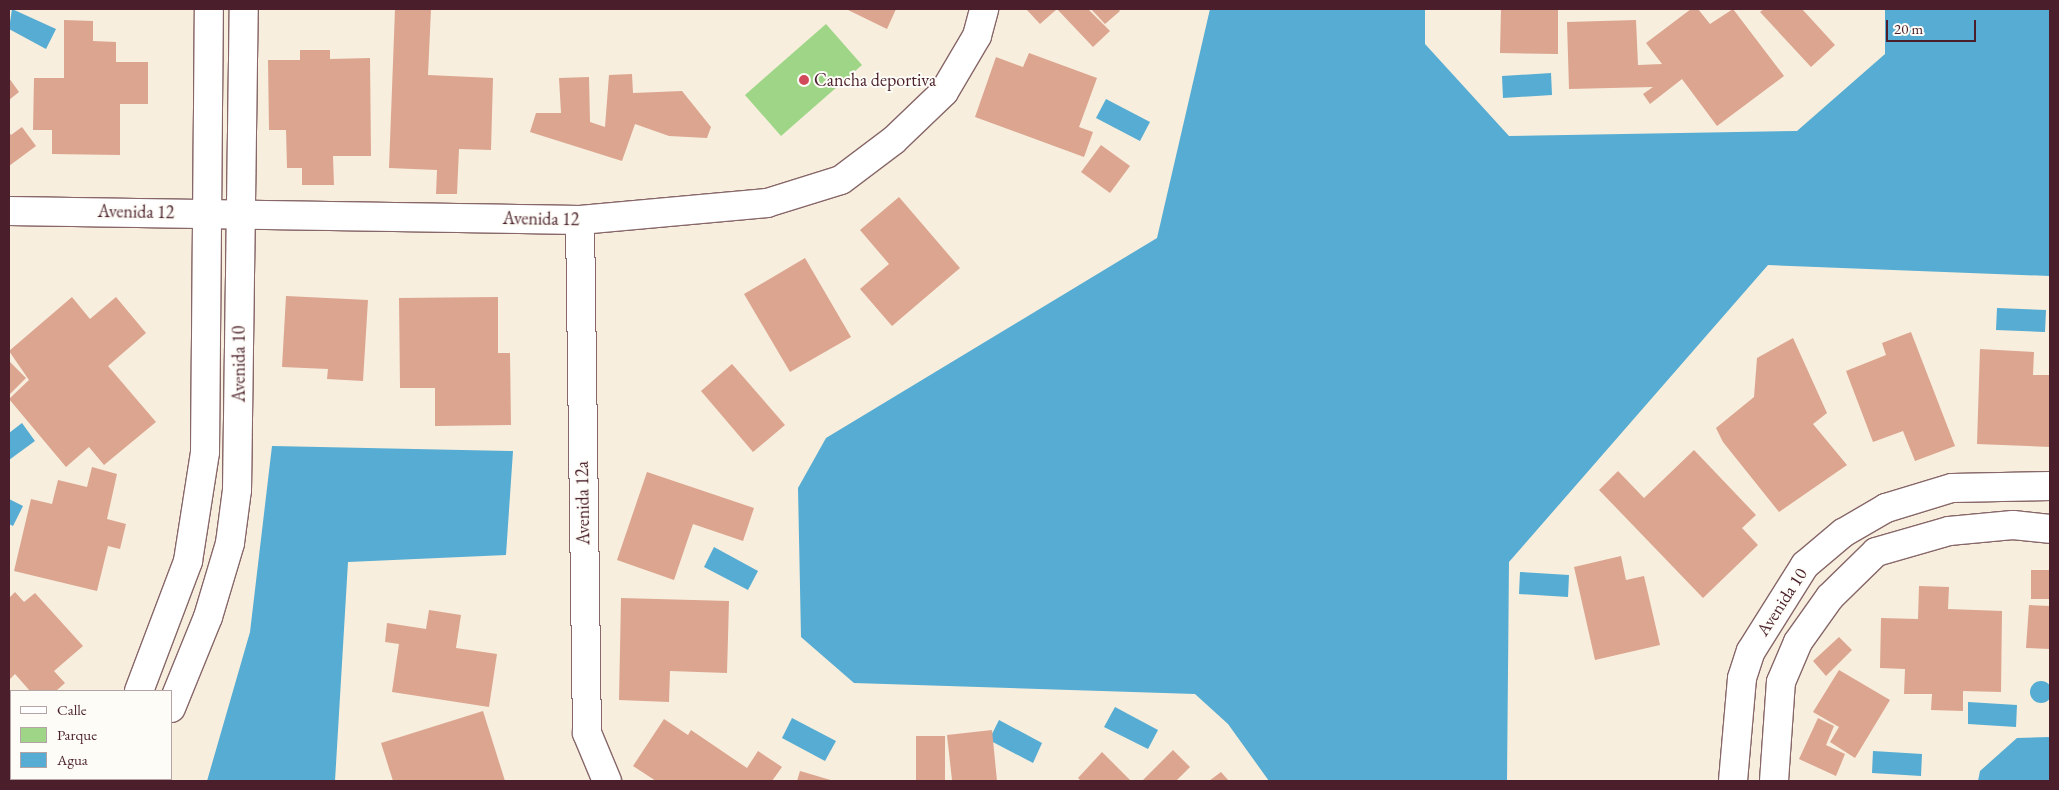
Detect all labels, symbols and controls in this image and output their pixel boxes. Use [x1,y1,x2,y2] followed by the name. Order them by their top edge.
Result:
[1889,10,1979,42] scale bar
[1894,19,1923,38] text: 20 m
[814,69,936,91] place label: Cancha deportiva
[798,74,810,86] marker: Cancha deportiva
[97,201,175,223] street label: Avenida 12
[502,208,580,230] street label: Avenida 12
[228,326,250,402] street label: Avenida 10
[571,461,595,545] street label: Avenida 12a
[1752,564,1812,640] street label: Avenida 10
[10,690,172,780] legend
[57,700,87,719] text: Calle
[57,725,97,744] text: Parque
[57,750,88,769] text: Agua

